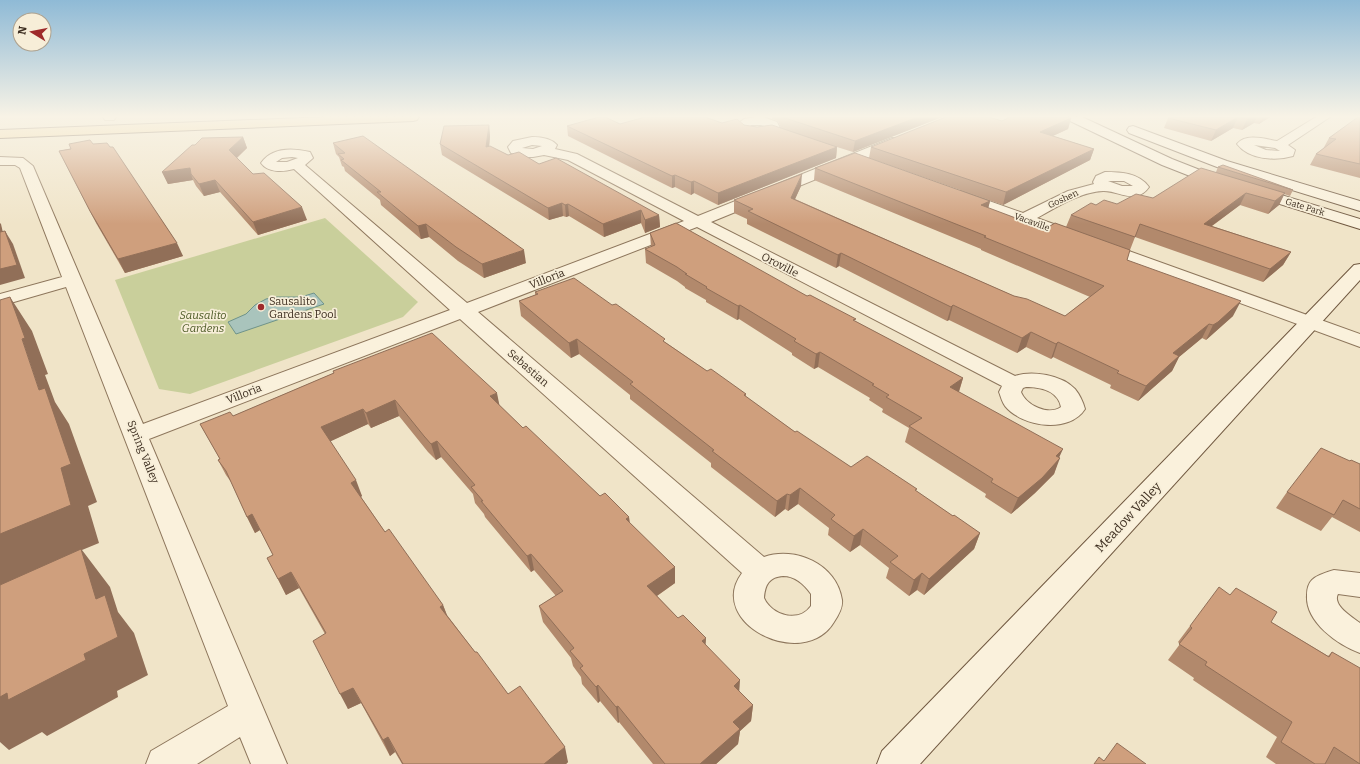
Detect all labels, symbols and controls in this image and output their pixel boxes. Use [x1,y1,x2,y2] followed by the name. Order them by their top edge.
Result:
[12,12,52,52] north arrow
[16,25,30,36] text: N
[1046,188,1080,210] street label: Goshen
[1284,196,1327,218] street label: Gate Park
[1013,211,1051,233] street label: Vacaville
[759,250,801,280] street label: Oroville
[527,266,567,292] street label: Villoria
[269,295,337,321] place label: Sausalito Gardens Pool
[256,302,266,312] marker: Sausalito Gardens Pool
[180,309,226,335] park label: Sausalito Gardens
[505,347,551,389] street label: Sebastian
[224,381,264,407] street label: Villoria
[124,419,162,486] street label: Spring Valley
[1092,479,1164,555] street label: Meadow Valley

